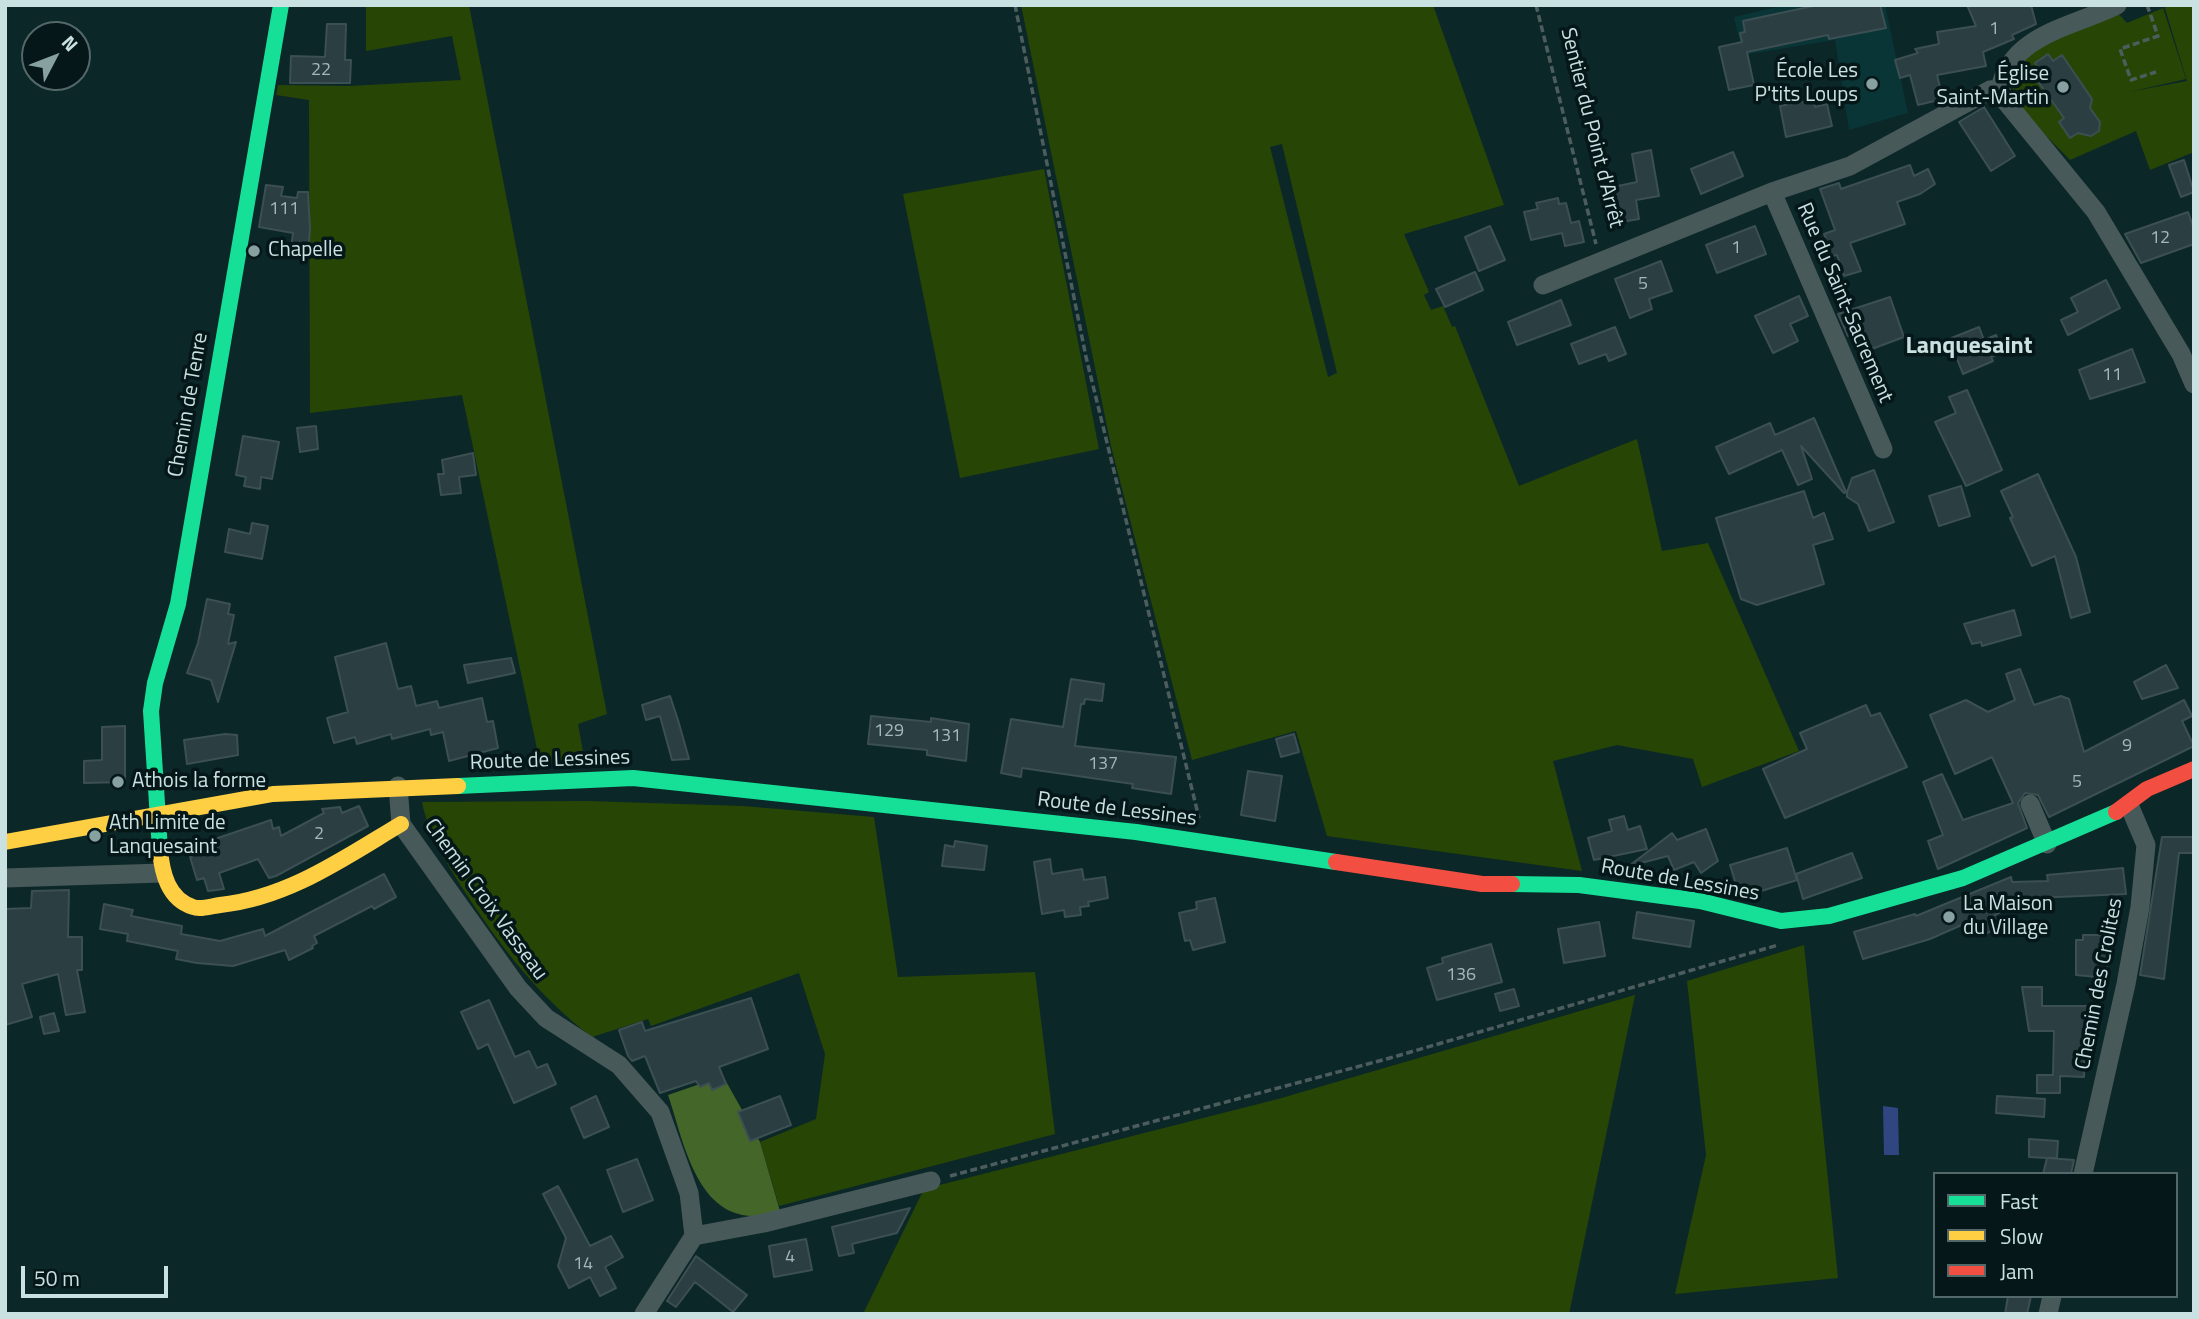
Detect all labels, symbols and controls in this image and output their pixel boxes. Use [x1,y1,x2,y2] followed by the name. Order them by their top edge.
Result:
[1989,19,1999,41] house number: 1
[21,21,91,91] north arrow
[1554,25,1628,231] street label: Sentier du Point d'Arrêt
[55,28,86,58] text: N
[1754,59,1858,109] place label: École Les P'tits Loups
[311,60,331,82] house number: 22
[1937,62,2049,112] place label: Église Saint-Martin
[1864,76,1880,92] marker: École Les P'tits Loups
[2055,79,2071,95] marker: Église Saint-Martin
[269,199,299,221] house number: 111
[1790,199,1898,407] street label: Rue du Saint-Sacrement
[2150,228,2170,250] house number: 12
[268,238,343,264] place label: Chapelle
[1731,238,1741,260] house number: 1
[246,243,262,259] marker: Chapelle
[1638,274,1648,296] house number: 5
[164,331,214,479] street label: Chemin de Tenre
[1905,333,2033,361] district label: Lanquesaint
[2102,365,2122,387] house number: 11
[874,721,904,743] house number: 129
[931,726,961,748] house number: 131
[2122,736,2132,758] house number: 9
[469,746,631,776] street label: Route de Lessines
[1088,754,1118,776] house number: 137
[132,769,266,795] place label: Athois la forme
[2072,772,2082,794] house number: 5
[110,774,126,790] marker: Athois la forme
[1036,788,1198,832] street label: Route de Lessines
[109,811,226,861] place label: Ath Limite de Lanquesaint
[418,814,552,986] street label: Chemin Croix Vasseau
[314,824,324,846] house number: 2
[87,828,103,844] marker: Ath Limite de Lanquesaint
[1599,855,1761,907] street label: Route de Lessines
[1963,892,2053,942] place label: La Maison du Village
[2071,896,2129,1072] street label: Chemin des Crolites
[1941,909,1957,925] marker: La Maison du Village
[1446,965,1476,987] house number: 136
[1933,1172,2178,1298] legend
[2000,1185,2038,1217] text: Fast
[2000,1220,2043,1252] text: Slow
[785,1247,795,1269] house number: 4
[24,1252,172,1296] scale bar
[573,1254,593,1276] house number: 14
[2000,1255,2034,1287] text: Jam
[34,1262,80,1294] text: 50 m

